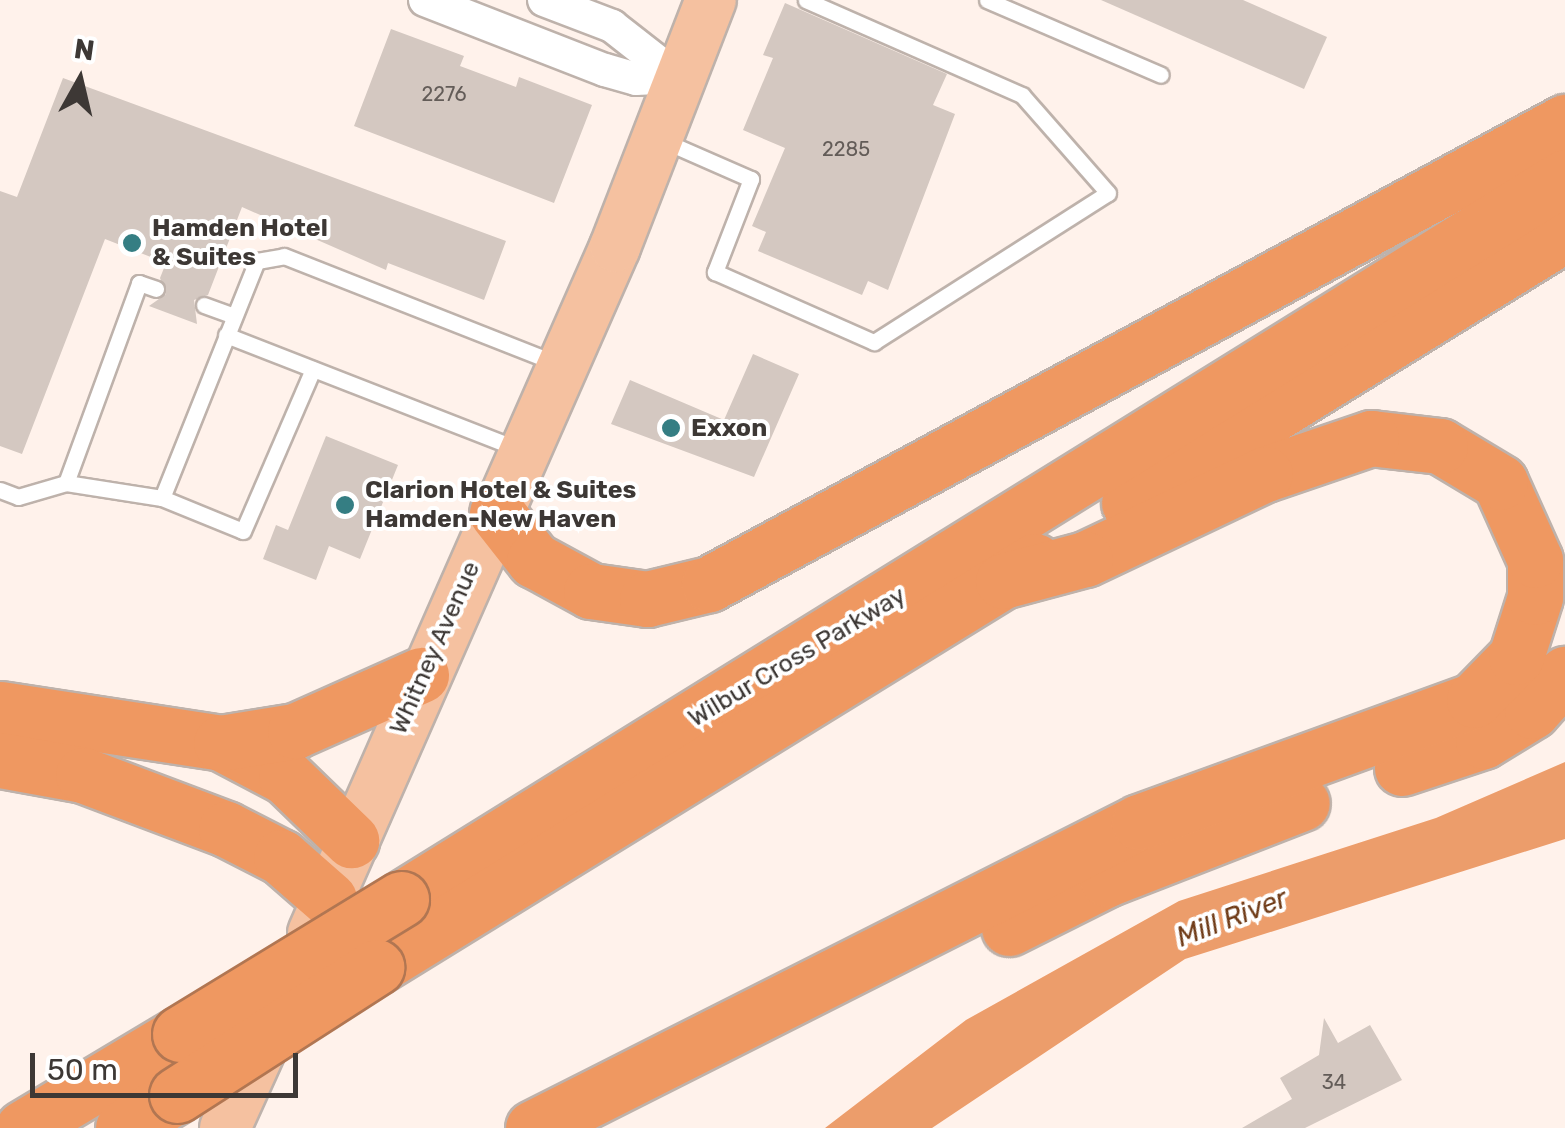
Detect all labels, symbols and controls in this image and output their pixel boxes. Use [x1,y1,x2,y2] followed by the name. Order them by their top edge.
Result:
[30,30,130,130] north arrow
[72,32,97,68] text: N
[421,82,467,106] house number: 2276
[822,137,870,161] house number: 2285
[152,214,328,273] place label: Hamden Hotel & Suites
[121,232,143,254] marker: Hamden Hotel & Suites
[691,413,767,443] place label: Exxon
[660,417,682,439] marker: Exxon
[365,476,636,535] place label: Clarion Hotel & Suites Hamden-New Haven
[334,494,356,516] marker: Clarion Hotel & Suites Hamden-New Haven
[383,556,487,740] street label: Whitney Avenue
[683,580,911,734] street label: Wilbur Cross Parkway
[1172,881,1292,955] water label: Mill River
[35,1033,302,1095] scale bar
[47,1052,118,1088] text: 50 m
[1322,1070,1346,1094] house number: 34

